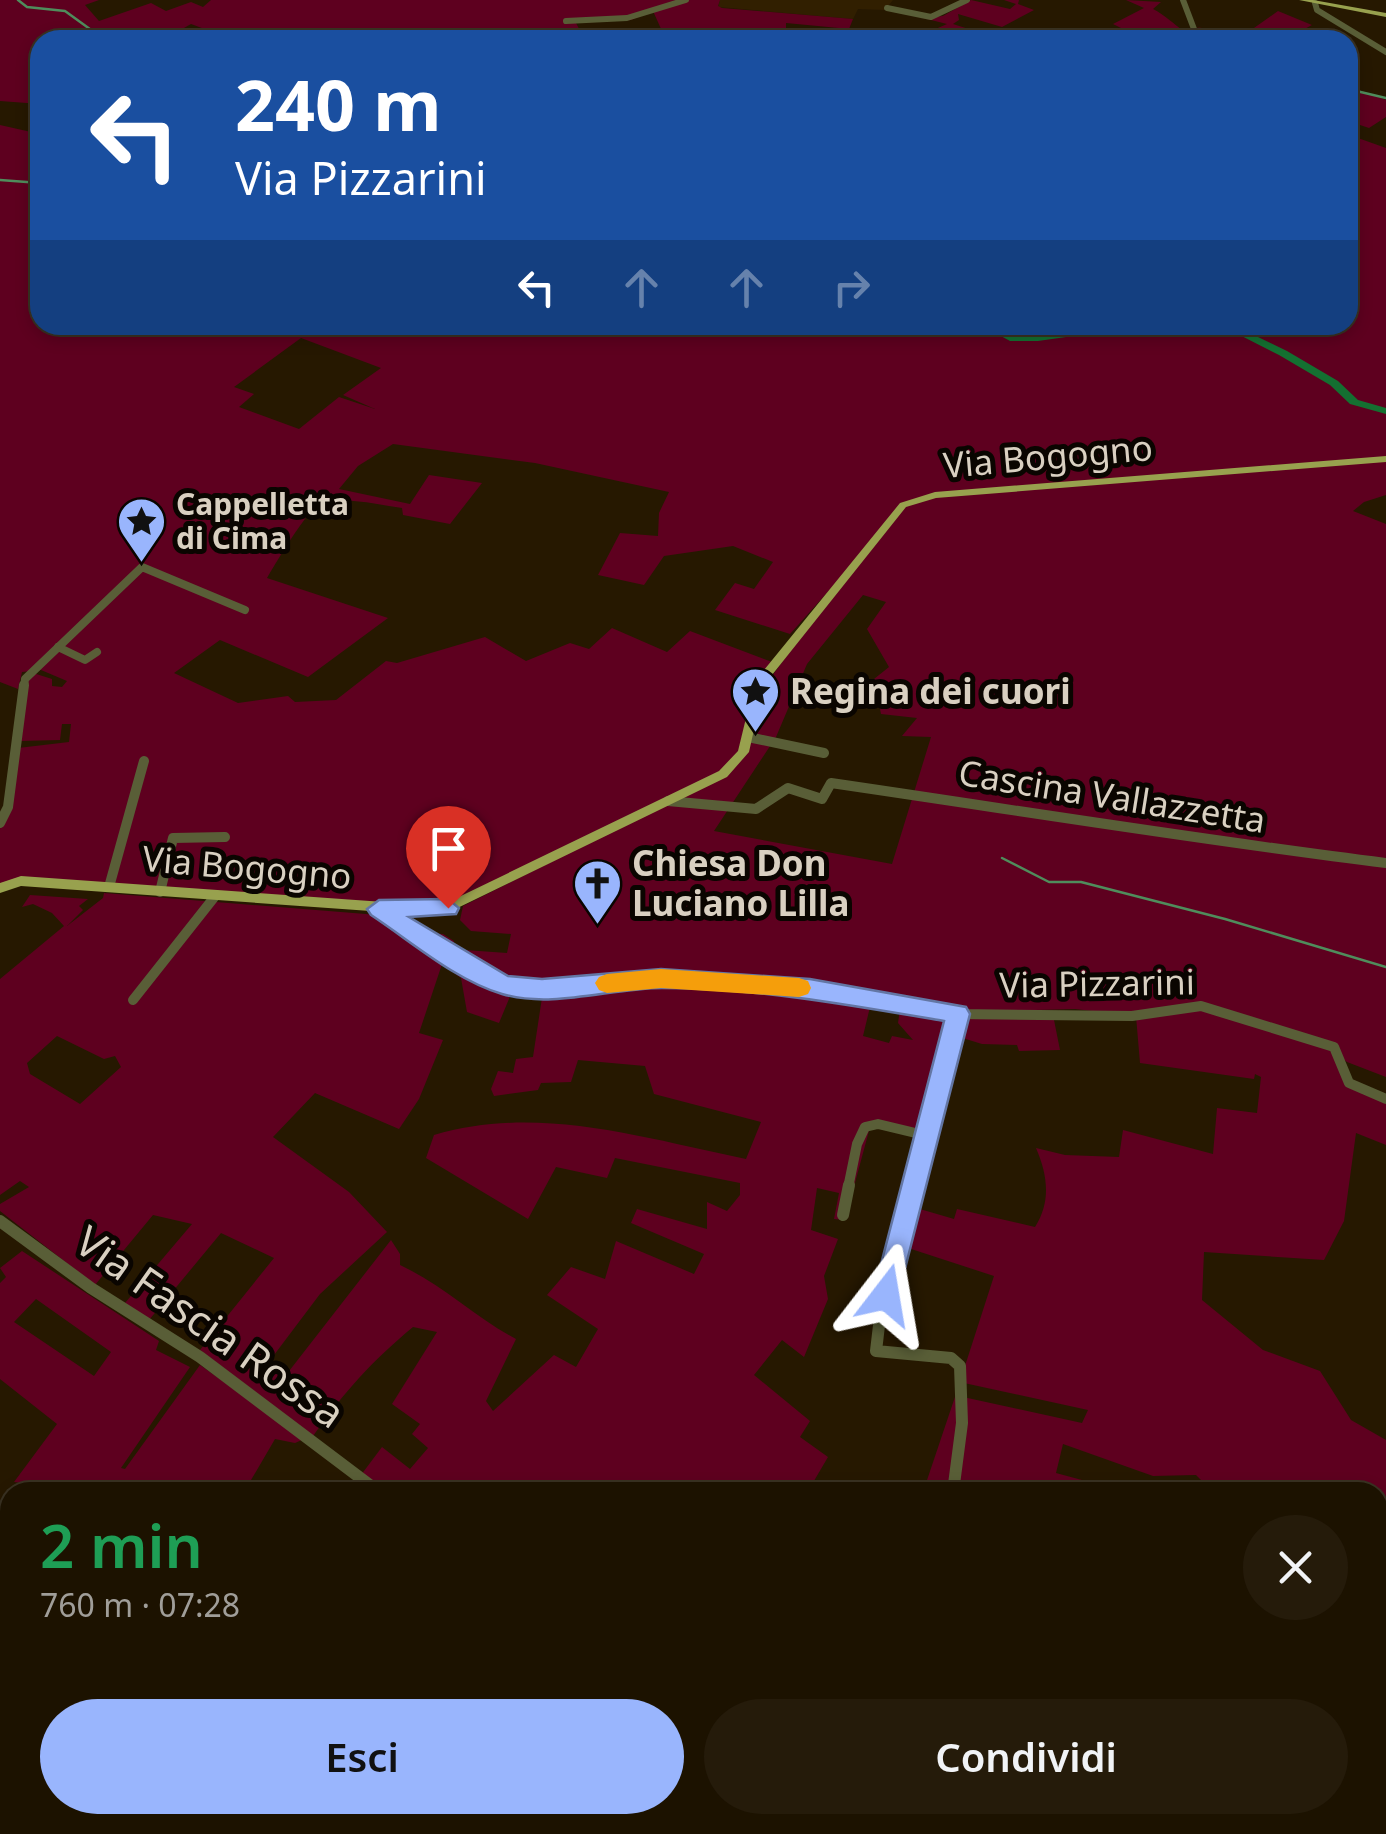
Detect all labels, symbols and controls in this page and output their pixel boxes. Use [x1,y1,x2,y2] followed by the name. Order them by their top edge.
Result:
[235,56,442,152] text: 240 m
[70,70,200,200] icon: left
[235,147,487,208] text: Via Pizzarini
[509,260,564,315] icon: left
[614,260,669,315] icon: ahead
[719,260,774,315] icon: ahead
[824,260,879,315] icon: right
[941,423,1154,488] street label: Via Bogogno
[176,483,349,558] place label: Cappelletta di Cima
[115,496,167,564] place icon: Cappelletta di Cima
[729,666,781,734] place icon: Regina dei cuori
[790,667,1071,714] place label: Regina dei cuori
[956,748,1269,843] street label: Cascina Vallazzetta
[406,806,491,909] pin
[421,821,476,876] icon: arrive
[141,834,354,899] street label: Via Bogogno
[632,839,849,926] place label: Chiesa Don Luciano Lilla
[571,858,623,926] church icon: Chiesa Don Luciano Lilla
[999,957,1195,1008] street label: Via Pizzarini
[65,1212,357,1440] street label: Via Fascia Rossa
[834,1243,938,1347] position arrow
[40,1504,203,1586] text: 2 min
[1243,1515,1348,1620] button: close
[40,1583,240,1626] text: 760 m · 07:28
[40,1699,684,1814] button: Esci
[704,1699,1348,1814] button: Condividi

